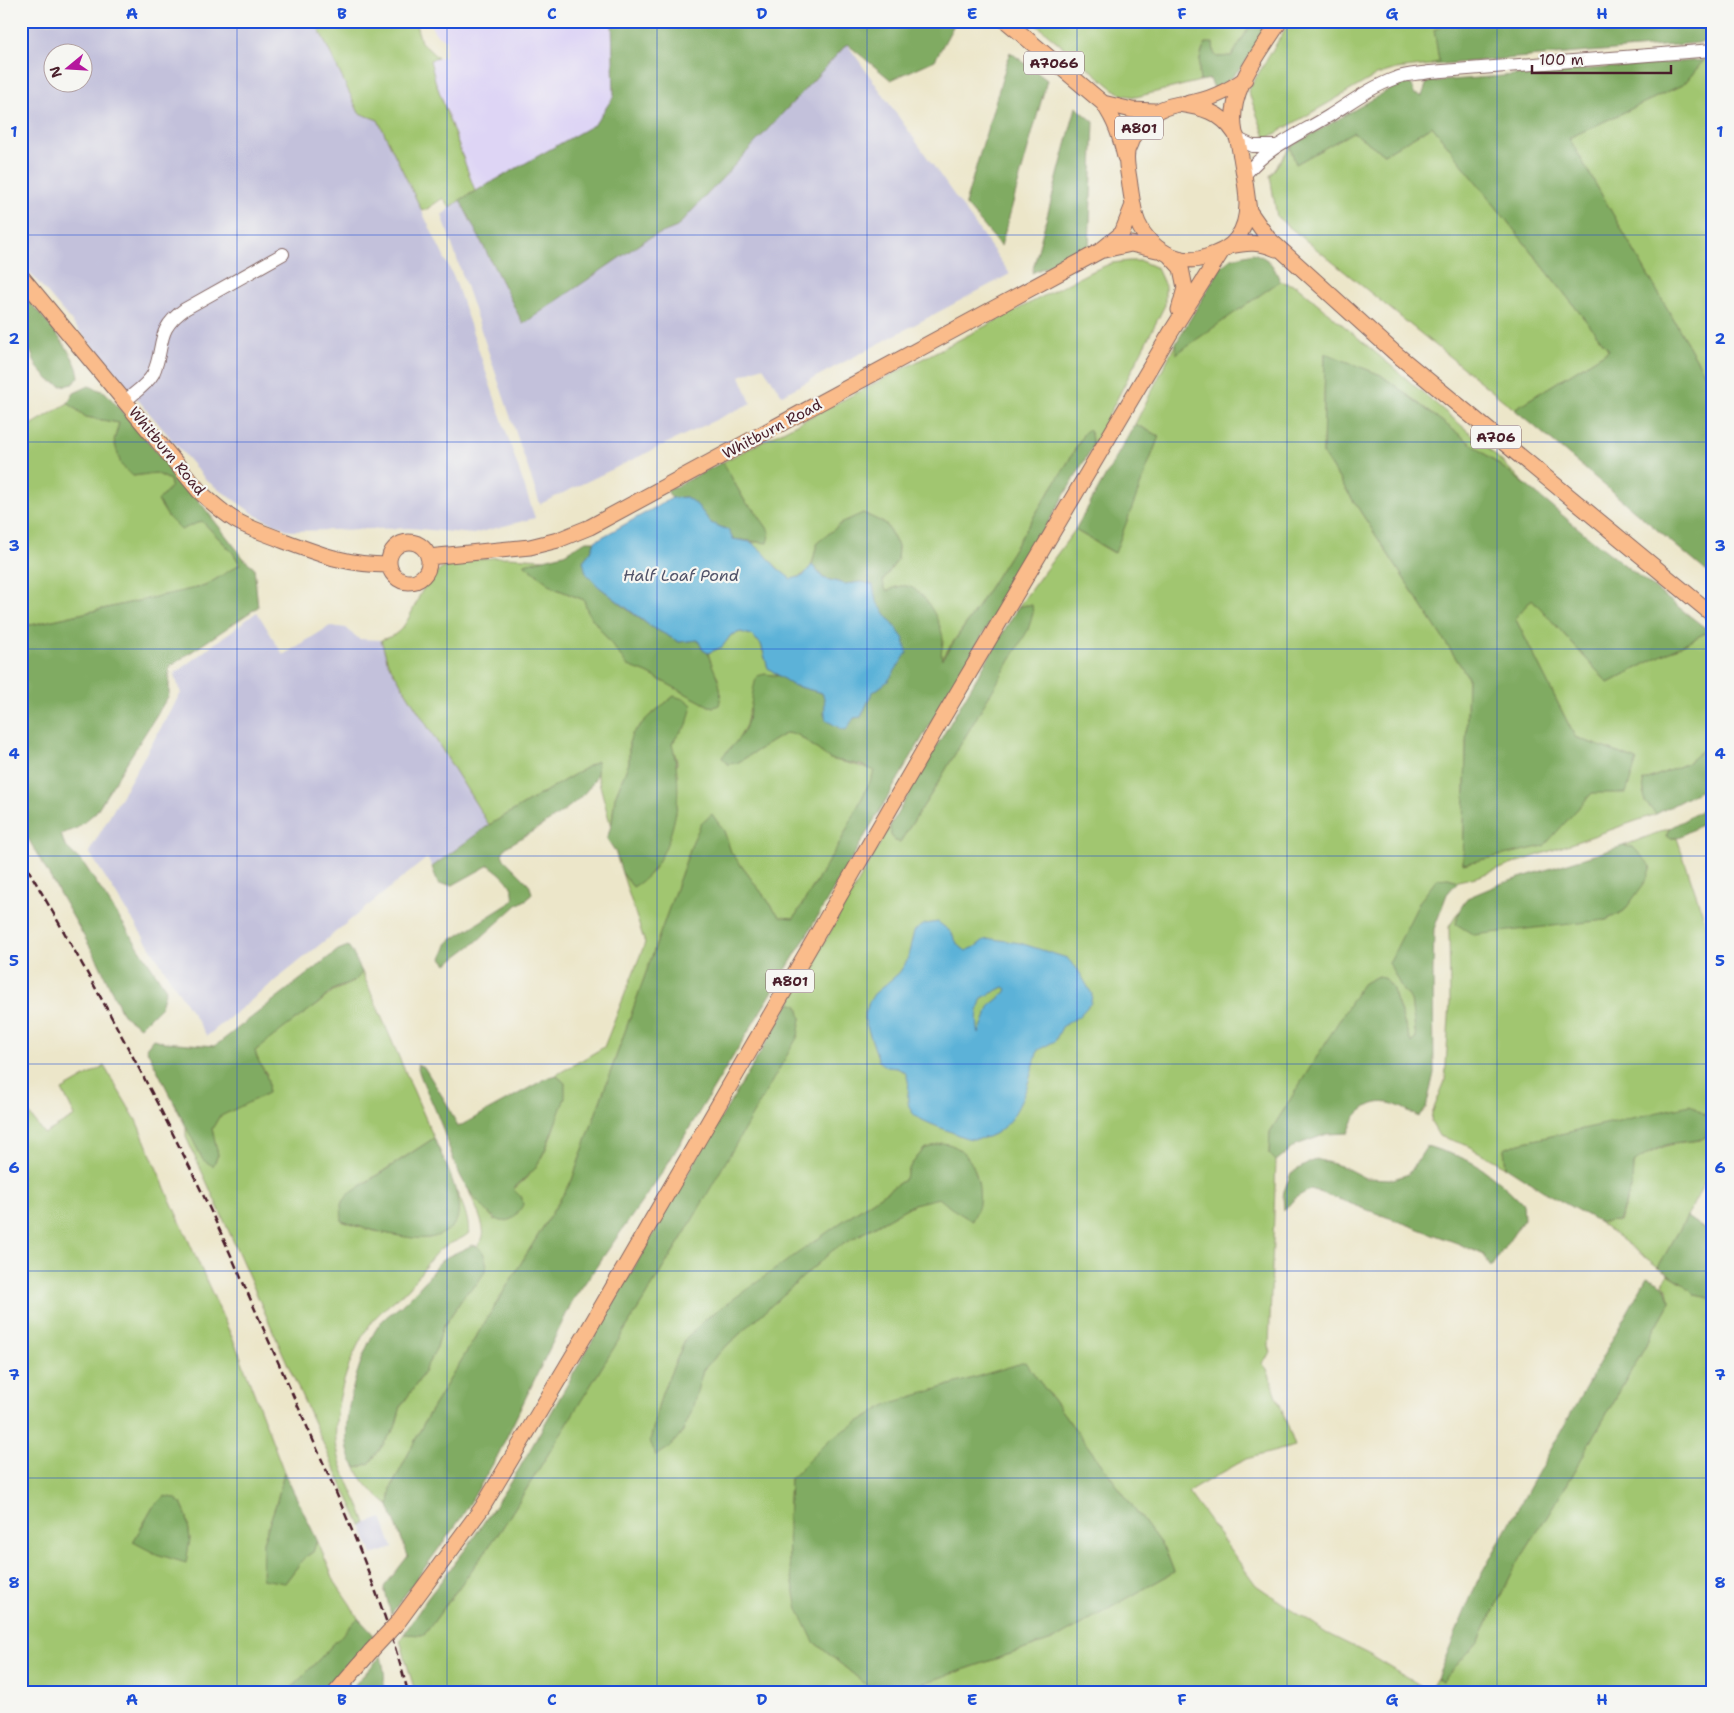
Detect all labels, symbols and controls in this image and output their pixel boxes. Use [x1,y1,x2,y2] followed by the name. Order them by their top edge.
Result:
[126,3,138,24] text: A
[337,3,347,24] text: B
[547,3,557,24] text: C
[756,3,768,24] text: D
[967,3,977,24] text: E
[1177,3,1187,24] text: F
[1386,3,1399,24] text: G
[1596,3,1608,24] text: H
[42,42,92,92] north arrow
[1532,42,1670,74] scale bar
[1539,50,1584,70] text: 100 m
[1024,52,1084,74] road number: A7066
[45,64,66,80] text: N
[1115,116,1163,140] road number: A801
[10,121,18,142] text: 1
[1716,121,1724,142] text: 1
[8,328,20,349] text: 2
[1714,328,1726,349] text: 2
[719,394,826,464] street label: Whitburn Road
[124,403,210,500] street label: Whitburn Road
[1471,426,1521,448] road number: A706
[8,535,20,556] text: 3
[1714,535,1726,556] text: 3
[623,565,740,586] water label: Half Loaf Pond
[8,743,20,764] text: 4
[1714,743,1726,764] text: 4
[9,950,19,971] text: 5
[1715,950,1725,971] text: 5
[766,969,814,992] road number: A801
[8,1157,20,1178] text: 6
[1714,1157,1726,1178] text: 6
[8,1364,20,1385] text: 7
[1714,1364,1726,1385] text: 7
[8,1572,20,1593] text: 8
[1714,1572,1726,1593] text: 8
[126,1689,138,1710] text: A
[337,1689,347,1710] text: B
[547,1689,557,1710] text: C
[756,1689,768,1710] text: D
[967,1689,977,1710] text: E
[1177,1689,1187,1710] text: F
[1386,1689,1399,1710] text: G
[1596,1689,1608,1710] text: H

